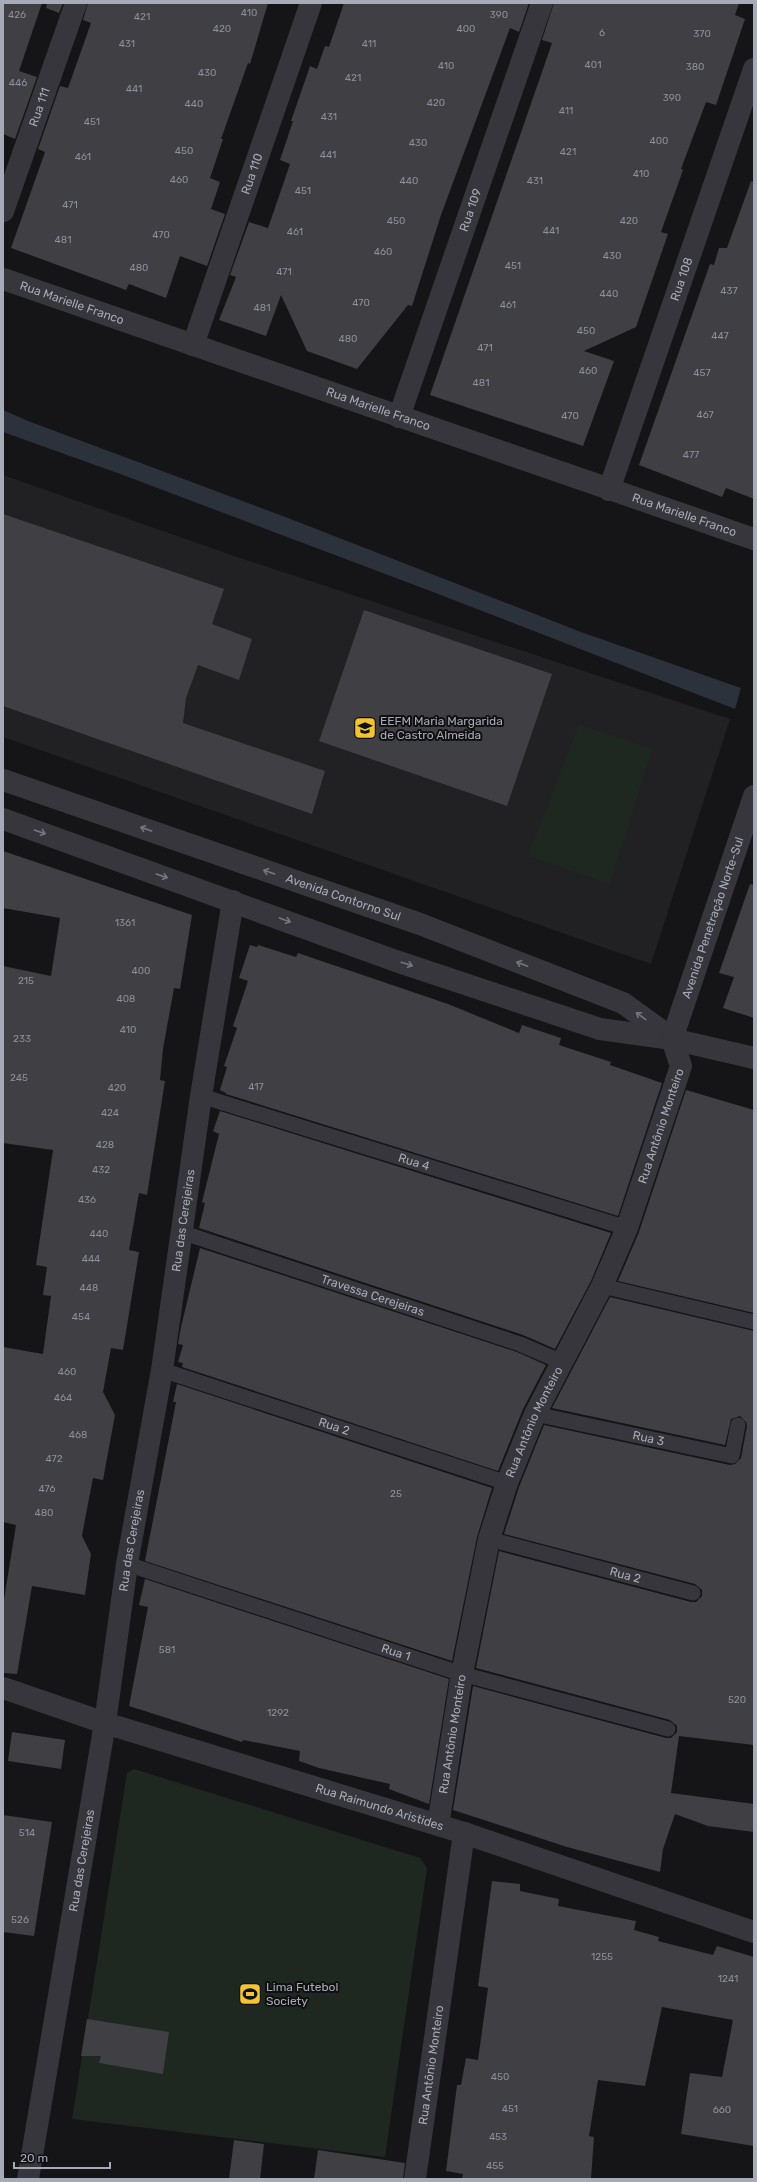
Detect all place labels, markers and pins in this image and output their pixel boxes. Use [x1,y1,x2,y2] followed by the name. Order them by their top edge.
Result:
[380,714,503,742] place label: EEFM Maria Margarida de Castro Almeida
[352,715,378,741] school or university icon: EEFM Maria Margarida de Castro Almeida
[266,1980,338,2008] place label: Lima Futebol Society
[237,1981,263,2007] sports icon: Lima Futebol Society

